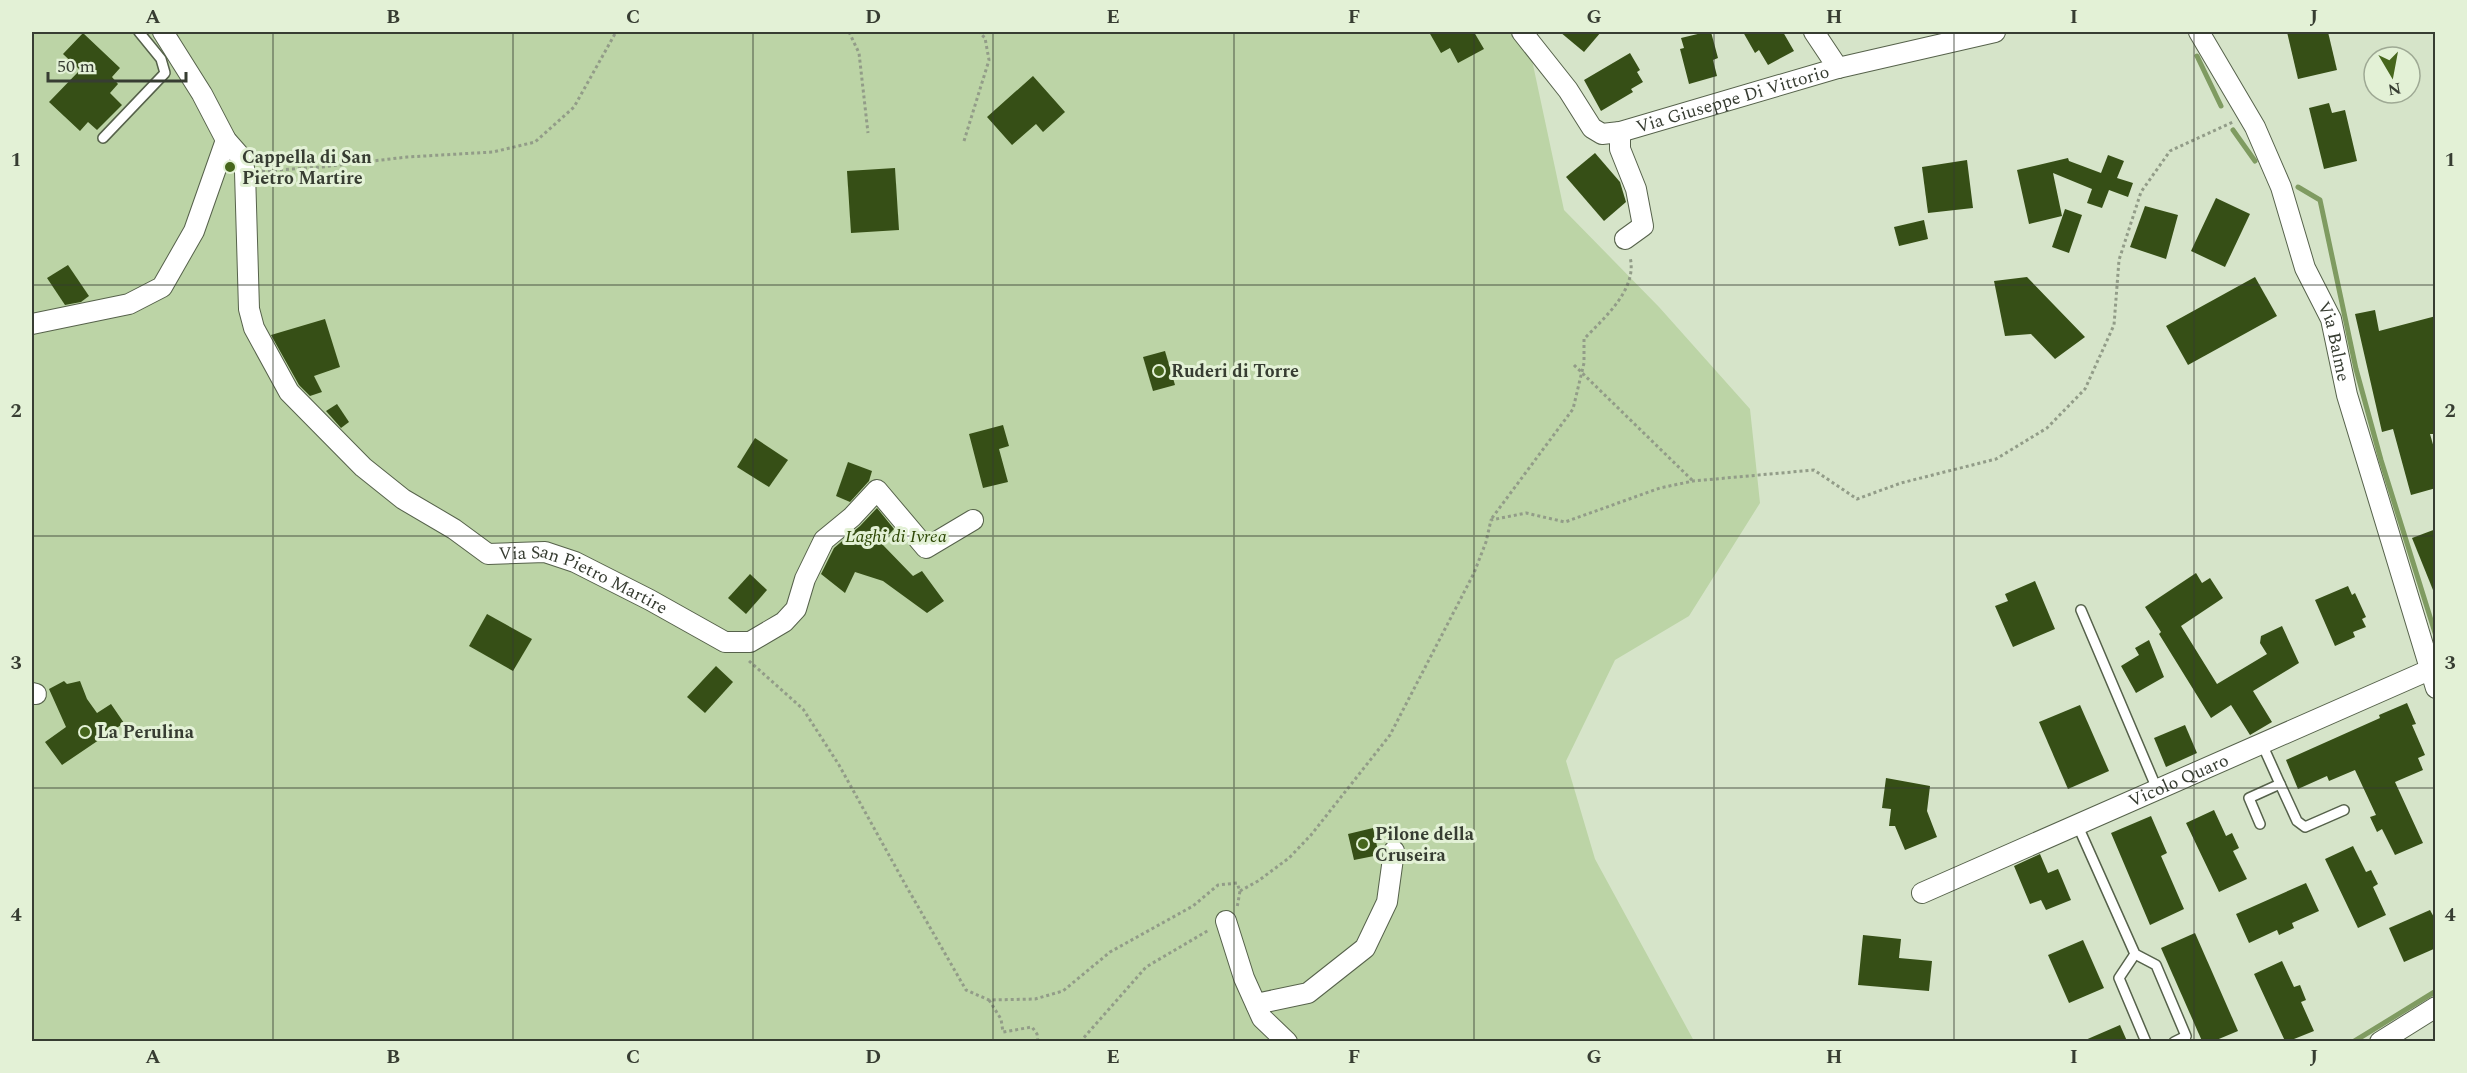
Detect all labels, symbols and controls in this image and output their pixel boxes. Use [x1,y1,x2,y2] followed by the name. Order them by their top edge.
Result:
[145,2,161,32] text: A
[386,2,400,32] text: B
[626,2,640,32] text: C
[865,2,881,32] text: D
[1106,2,1120,32] text: E
[1348,2,1360,32] text: F
[1586,2,1602,32] text: G
[1826,2,1842,32] text: H
[2070,2,2078,32] text: I
[2310,2,2318,32] text: J
[48,45,186,83] scale bar
[2362,45,2422,105] north arrow
[57,53,95,80] text: 50 m
[1633,58,1832,141] street label: Via Giuseppe Di Vittorio
[2386,76,2403,102] text: N
[242,144,372,192] place label: Cappella di San Pietro Martire
[10,145,22,175] text: 1
[2444,145,2456,175] text: 1
[223,160,237,174] marker: Cappella di San Pietro Martire
[2310,297,2357,384] street label: Via Balme
[1171,358,1299,385] place label: Ruderi di Torre
[1152,364,1166,378] marker: Ruderi di Torre
[10,396,22,426] text: 2
[2444,396,2456,426] text: 2
[845,523,947,550] park label: Laghi di Ivrea
[498,538,673,621] street label: Via San Pietro Martire
[10,648,22,678] text: 3
[2444,648,2456,678] text: 3
[97,719,195,746] place label: La Perulina
[78,725,92,739] marker: La Perulina
[2124,747,2233,815] street label: Vicolo Quaro
[1375,821,1475,869] place label: Pilone della Cruseira
[1356,837,1370,851] marker: Pilone della Cruseira
[10,900,22,930] text: 4
[2444,900,2456,930] text: 4
[145,1042,161,1072] text: A
[386,1042,400,1072] text: B
[626,1042,640,1072] text: C
[865,1042,881,1072] text: D
[1106,1042,1120,1072] text: E
[1348,1042,1360,1072] text: F
[1586,1042,1602,1072] text: G
[1826,1042,1842,1072] text: H
[2070,1042,2078,1072] text: I
[2310,1042,2318,1072] text: J

